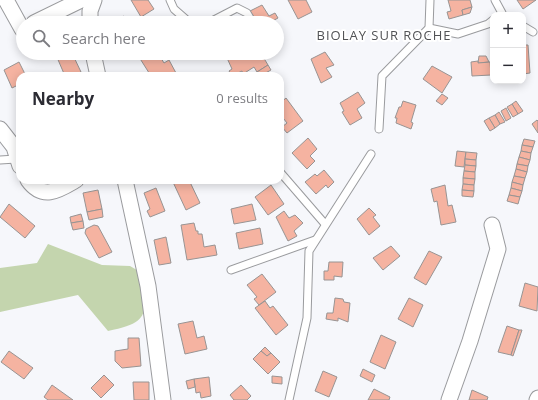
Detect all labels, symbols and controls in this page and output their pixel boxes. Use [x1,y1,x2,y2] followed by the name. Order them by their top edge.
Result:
[490,12,526,84] map controls
[490,12,526,48] button: +
[16,16,284,60] search box
[317,26,451,44] district label: BIOLAY SUR ROCHE
[30,27,52,49] icon: search
[62,28,146,48] text: Search here
[490,48,526,84] button: −
[32,87,94,110] text: Nearby
[216,89,268,107] text: 0 results

